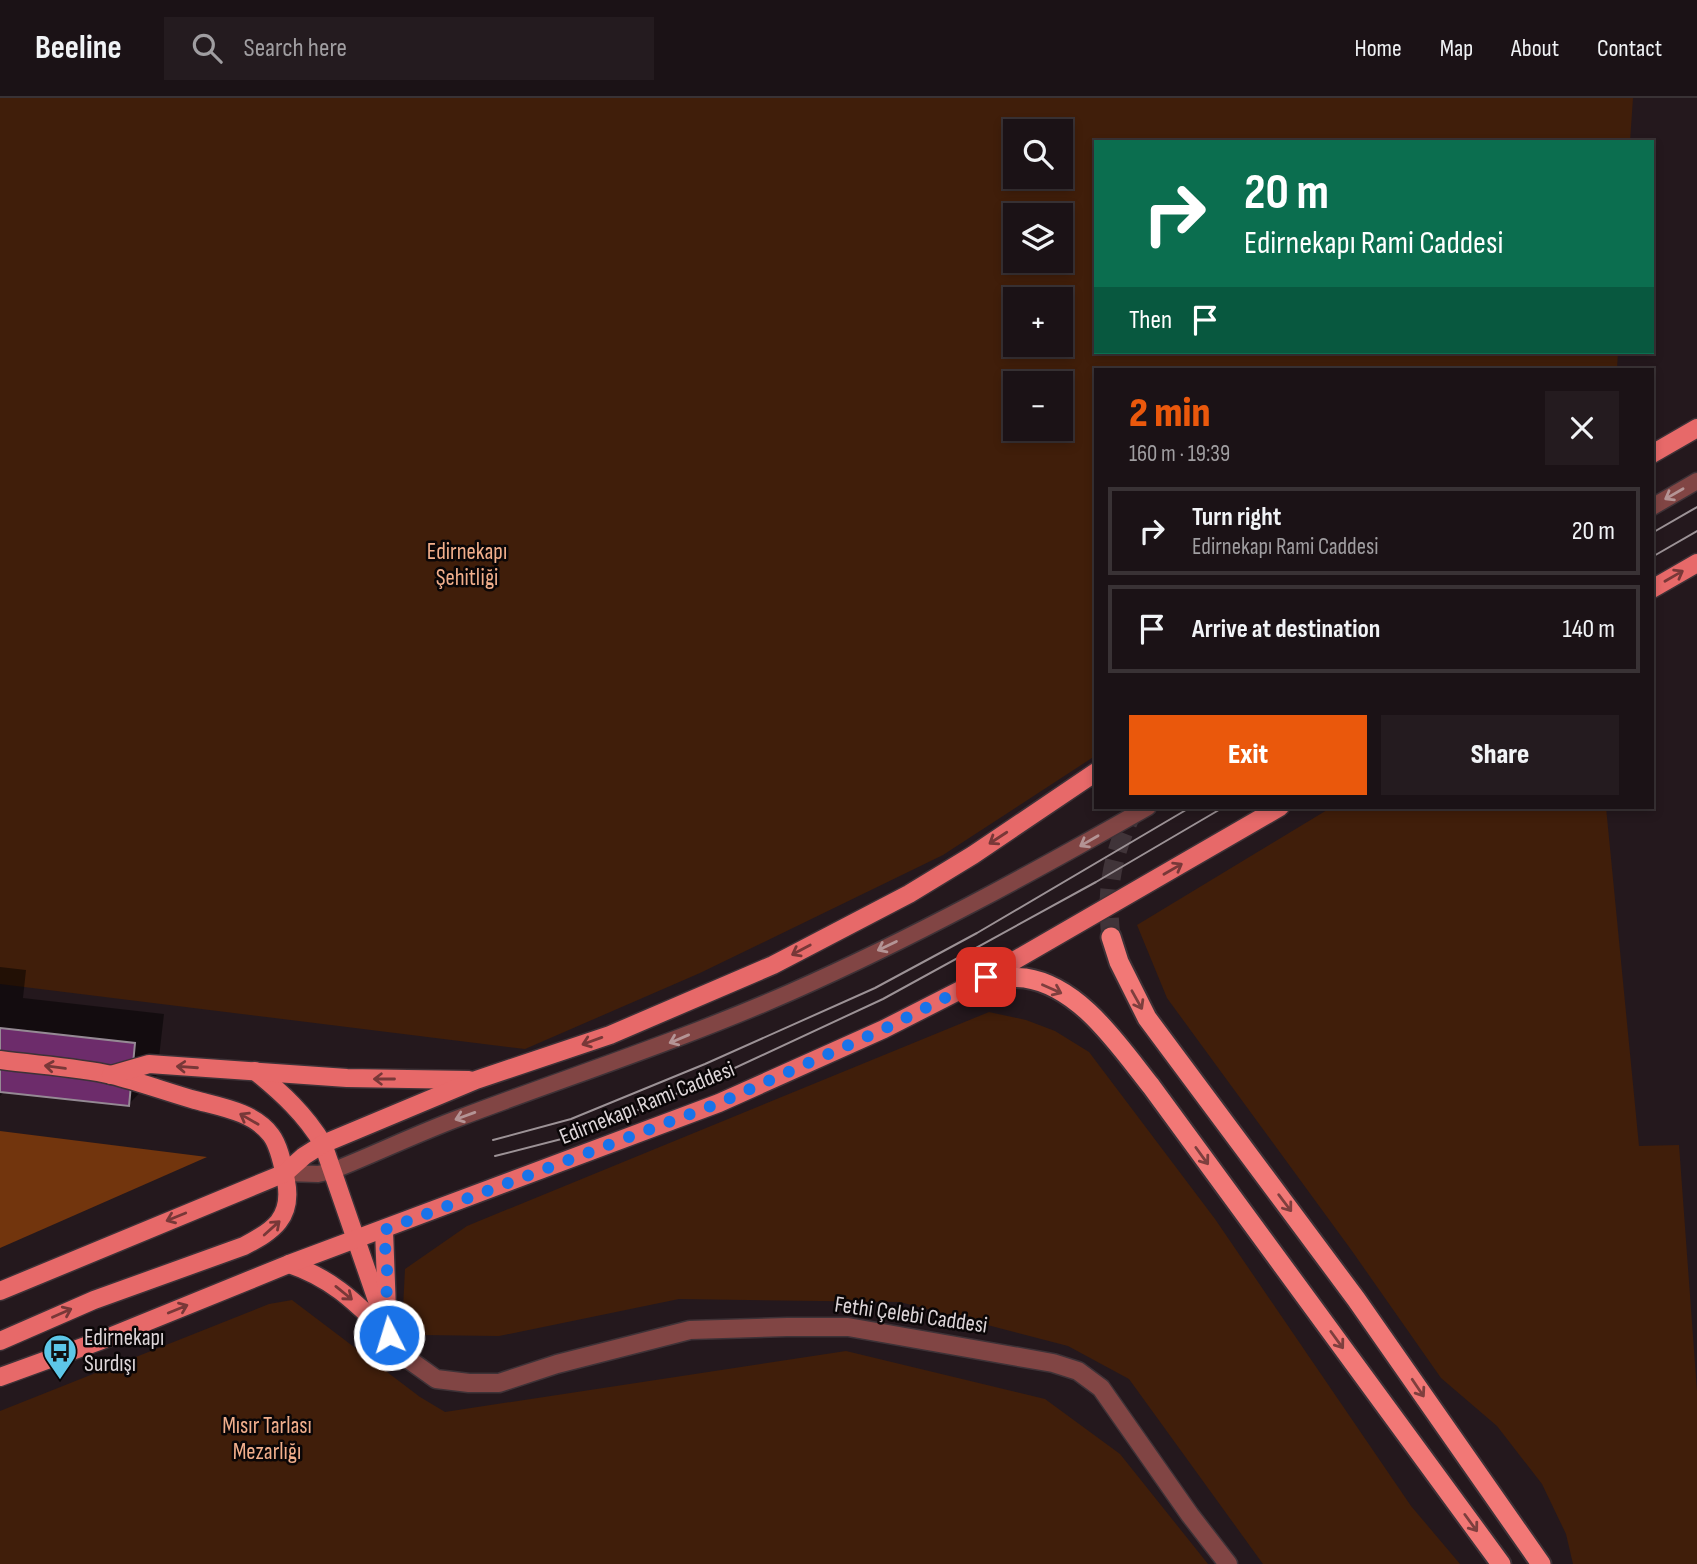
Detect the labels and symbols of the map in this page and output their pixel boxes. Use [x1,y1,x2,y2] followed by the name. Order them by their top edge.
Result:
[1665,487,1685,501] one-way arrow
[427,538,507,592] park label: Edirnekapı Şehitliği
[1664,569,1684,583] one-way arrow
[989,832,1009,846] one-way arrow
[1079,834,1099,848] one-way arrow
[1163,862,1183,876] one-way arrow
[877,939,898,953] one-way arrow
[791,943,811,957] one-way arrow
[956,947,1016,1007] pin
[1041,983,1063,996] one-way arrow
[1130,989,1144,1009] one-way arrow
[669,1033,690,1046] one-way arrow
[582,1036,604,1048] one-way arrow
[555,1055,739,1151] street label: Edirnekapı Rami Caddesi
[176,1060,199,1073] one-way arrow
[44,1061,67,1074] one-way arrow
[372,1072,395,1086] one-way arrow
[455,1110,477,1123] one-way arrow
[240,1112,260,1126] one-way arrow
[1195,1146,1210,1165] one-way arrow
[1277,1194,1292,1213] one-way arrow
[166,1211,187,1224] one-way arrow
[263,1220,281,1236] one-way arrow
[334,1285,352,1300] one-way arrow
[833,1290,989,1340] street label: Fethi Çelebi Caddesi
[352,1298,426,1372] position arrow
[167,1302,189,1315] one-way arrow
[51,1306,73,1319] one-way arrow
[84,1324,164,1378] place label: Edirnekapı Surdışı
[1330,1330,1344,1349] one-way arrow
[41,1332,79,1381] bus stop icon: Edirnekapı Surdışı
[1411,1378,1425,1397] one-way arrow
[222,1412,312,1466] park label: Mısır Tarlası Mezarlığı
[1463,1514,1478,1533] one-way arrow

